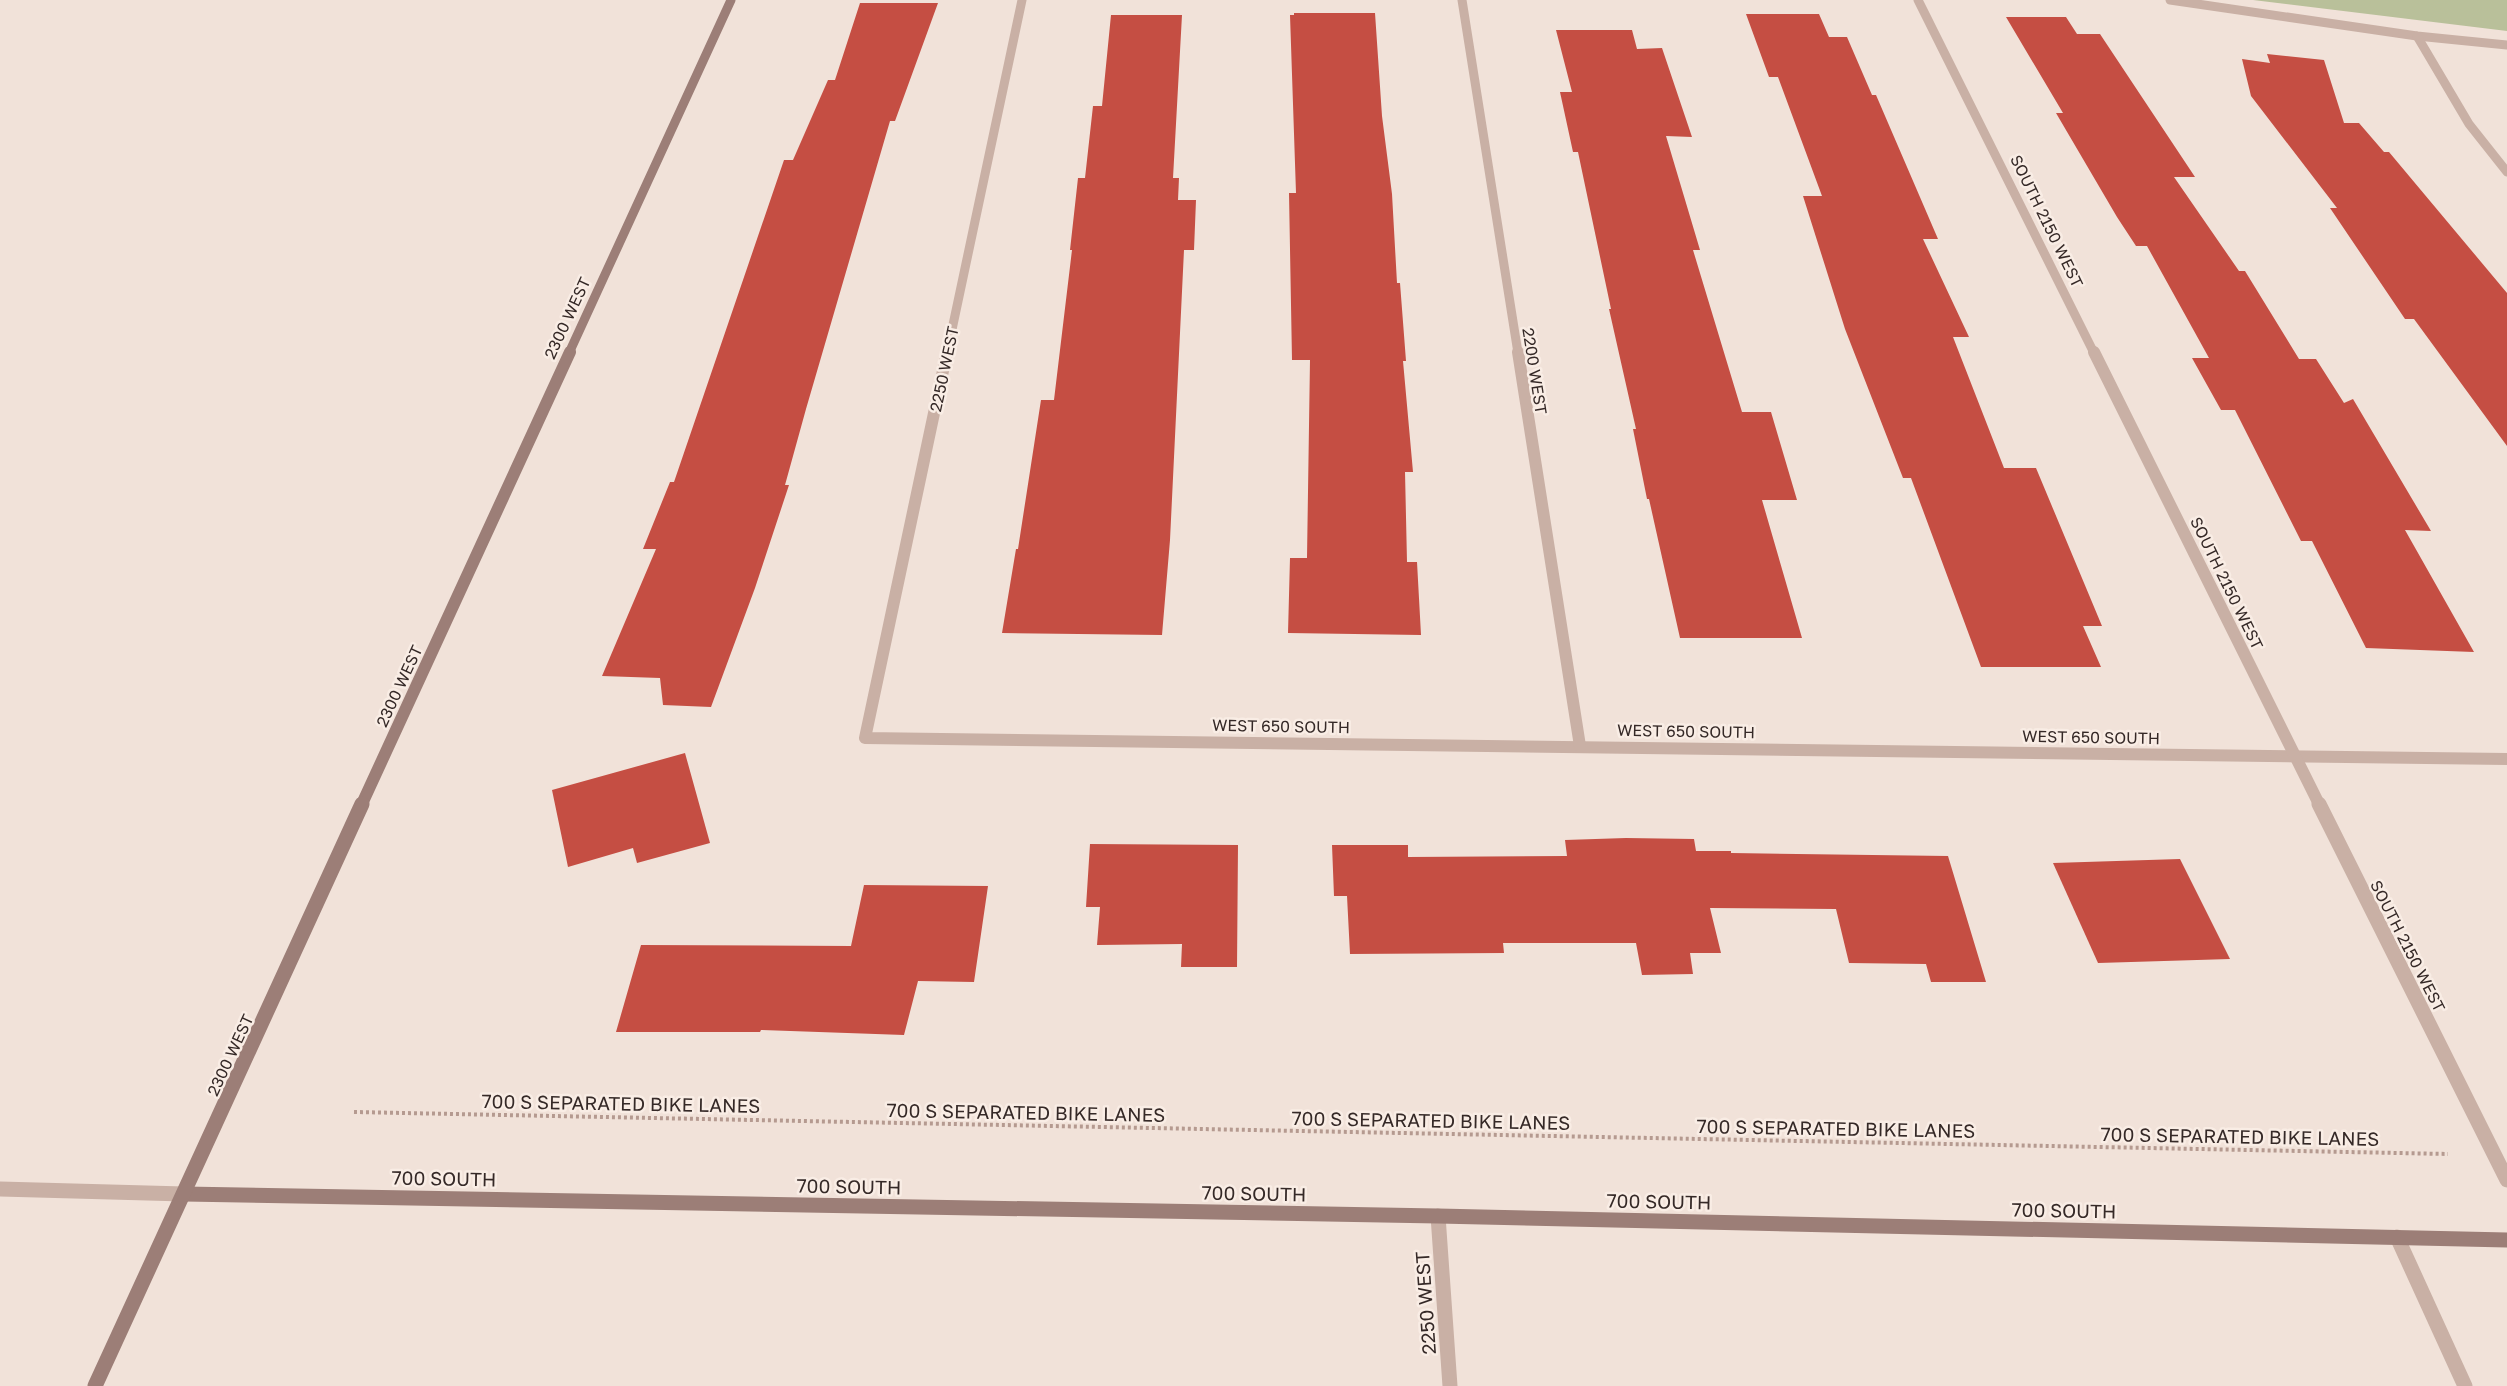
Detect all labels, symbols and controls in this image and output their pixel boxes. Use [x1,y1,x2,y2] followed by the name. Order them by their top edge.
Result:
[2006,151,2088,291] street label: SOUTH 2150 WEST
[539,274,595,362] street label: 2300 WEST
[925,324,963,414] street label: 2250 WEST
[1518,326,1552,416] street label: 2200 WEST
[2186,513,2268,653] street label: SOUTH 2150 WEST
[371,642,427,730] street label: 2300 WEST
[1212,715,1350,737] street label: WEST 650 SOUTH
[1617,720,1755,742] street label: WEST 650 SOUTH
[2022,726,2160,748] street label: WEST 650 SOUTH
[2366,877,2450,1015] street label: SOUTH 2150 WEST
[202,1011,258,1099] street label: 2300 WEST
[481,1089,761,1117] street label: 700 S SEPARATED BIKE LANES
[886,1098,1166,1126] street label: 700 S SEPARATED BIKE LANES
[1291,1106,1571,1134] street label: 700 S SEPARATED BIKE LANES
[1696,1114,1976,1142] street label: 700 S SEPARATED BIKE LANES
[2100,1122,2380,1150] street label: 700 S SEPARATED BIKE LANES
[391,1166,497,1190] street label: 700 SOUTH
[796,1174,902,1198] street label: 700 SOUTH
[1201,1181,1307,1205] street label: 700 SOUTH
[1606,1189,1712,1213] street label: 700 SOUTH
[2011,1198,2117,1222] street label: 700 SOUTH
[1410,1251,1440,1355] street label: 2250 WEST

